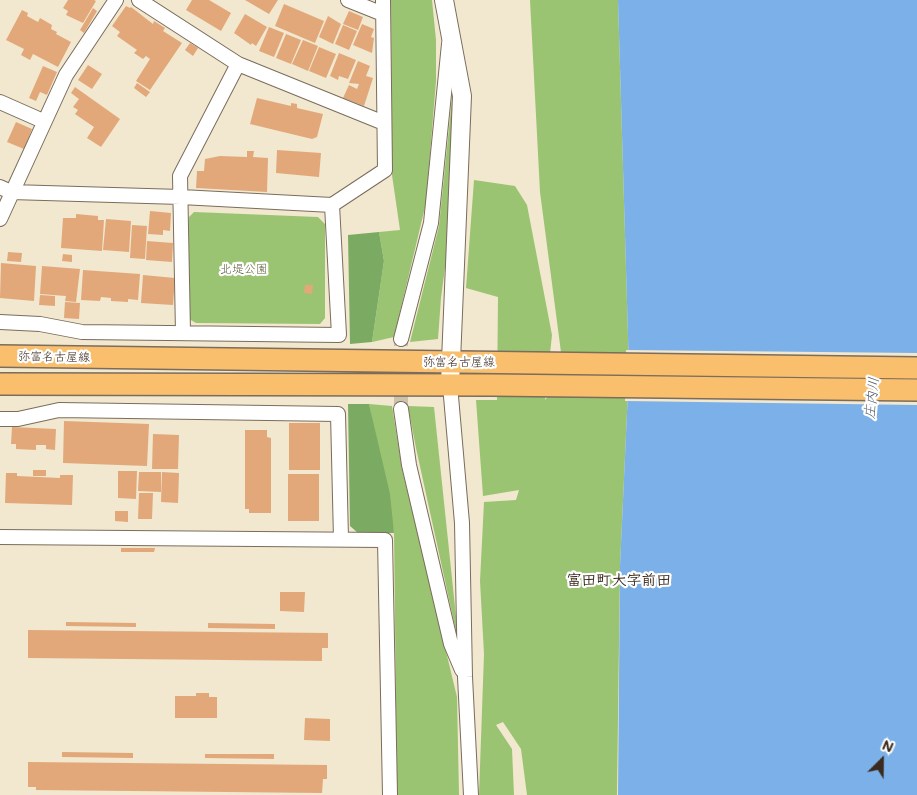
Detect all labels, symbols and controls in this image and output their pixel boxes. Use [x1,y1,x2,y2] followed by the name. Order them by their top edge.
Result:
[220,262,268,276] park label: 北堤公園
[18,349,90,365] street label: 弥富名古屋線
[423,355,495,369] street label: 弥富名古屋線
[861,376,883,420] water label: 庄内川
[567,571,671,589] district label: 富田町大字前田
[857,735,907,785] north arrow
[879,735,897,757] text: N

